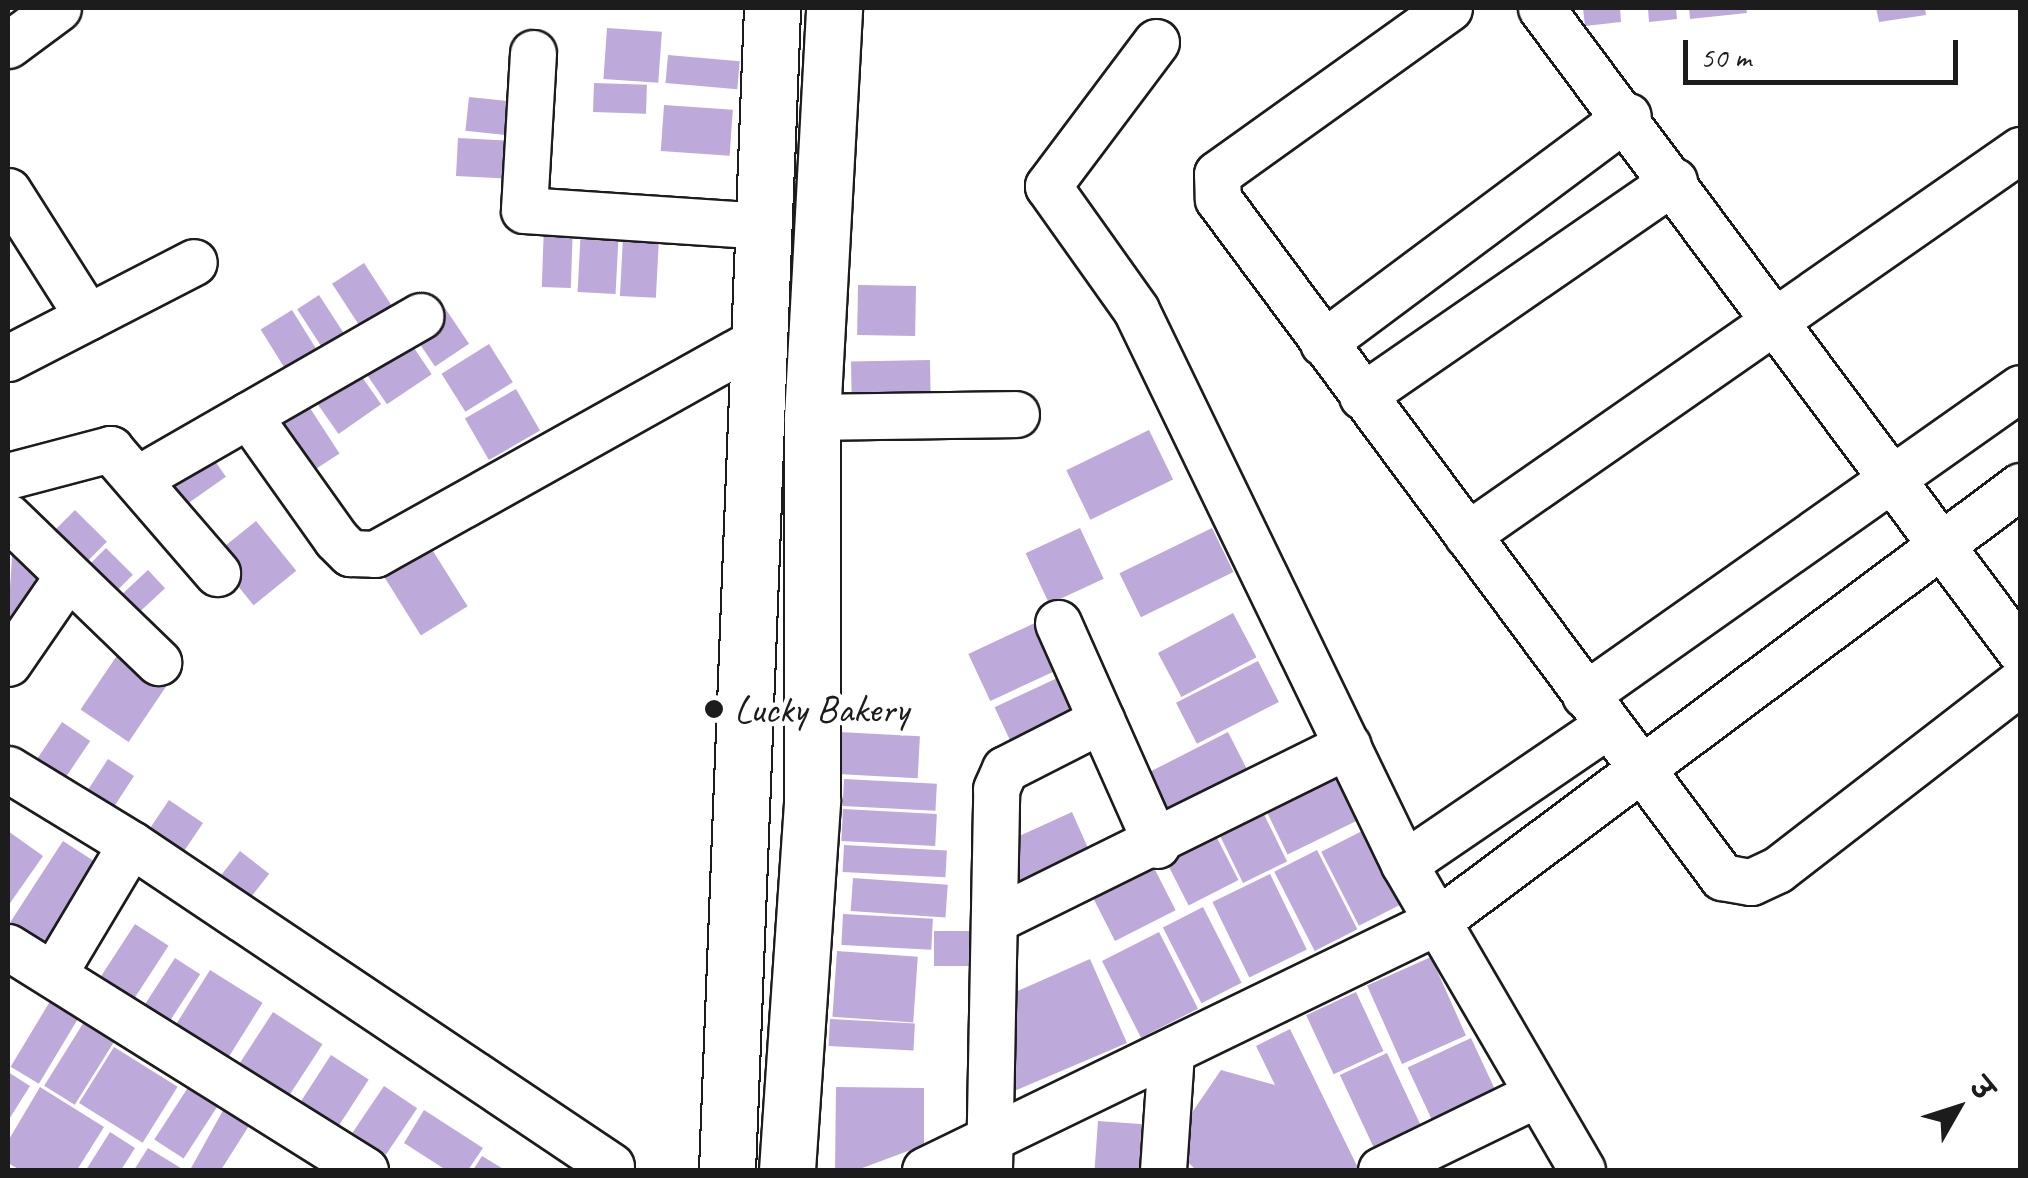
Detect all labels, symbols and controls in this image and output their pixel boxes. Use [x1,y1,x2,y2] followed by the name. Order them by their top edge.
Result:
[1688,20,1963,82] scale bar
[1700,38,1751,76] text: 50 m
[734,685,910,733] place label: Lucky Bakery
[703,698,725,720] marker: Lucky Bakery
[1908,1058,2008,1158] north arrow
[1962,1071,2001,1107] text: उ

